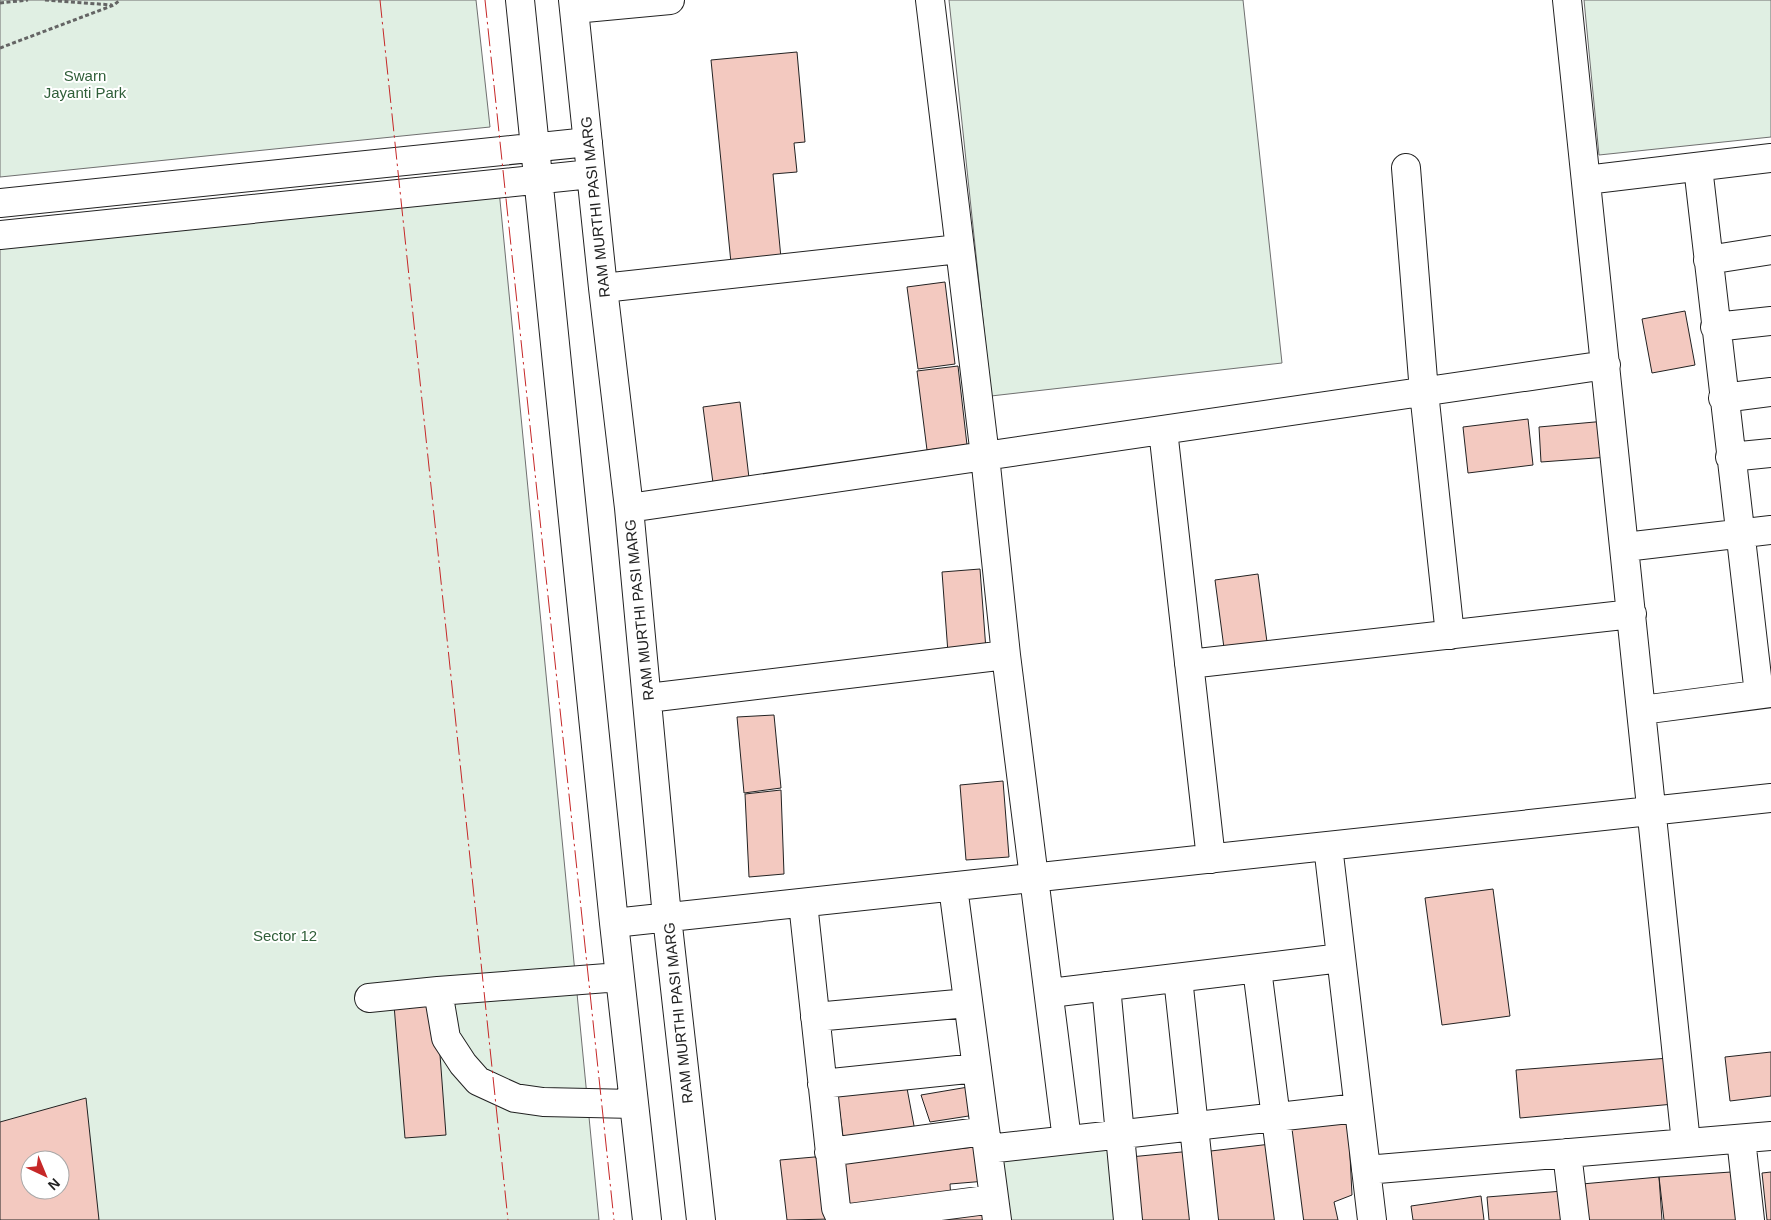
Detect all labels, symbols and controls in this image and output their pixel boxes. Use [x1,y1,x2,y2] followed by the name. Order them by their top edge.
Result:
[44,67,127,101] park label: Swarn Jayanti Park
[577,116,613,298] street label: RAM MURTHI PASI MARG
[621,519,657,701] street label: RAM MURTHI PASI MARG
[660,922,696,1104] street label: RAM MURTHI PASI MARG
[253,927,317,944] park label: Sector 12
[20,1150,70,1200] north arrow
[45,1175,63,1194] text: N

